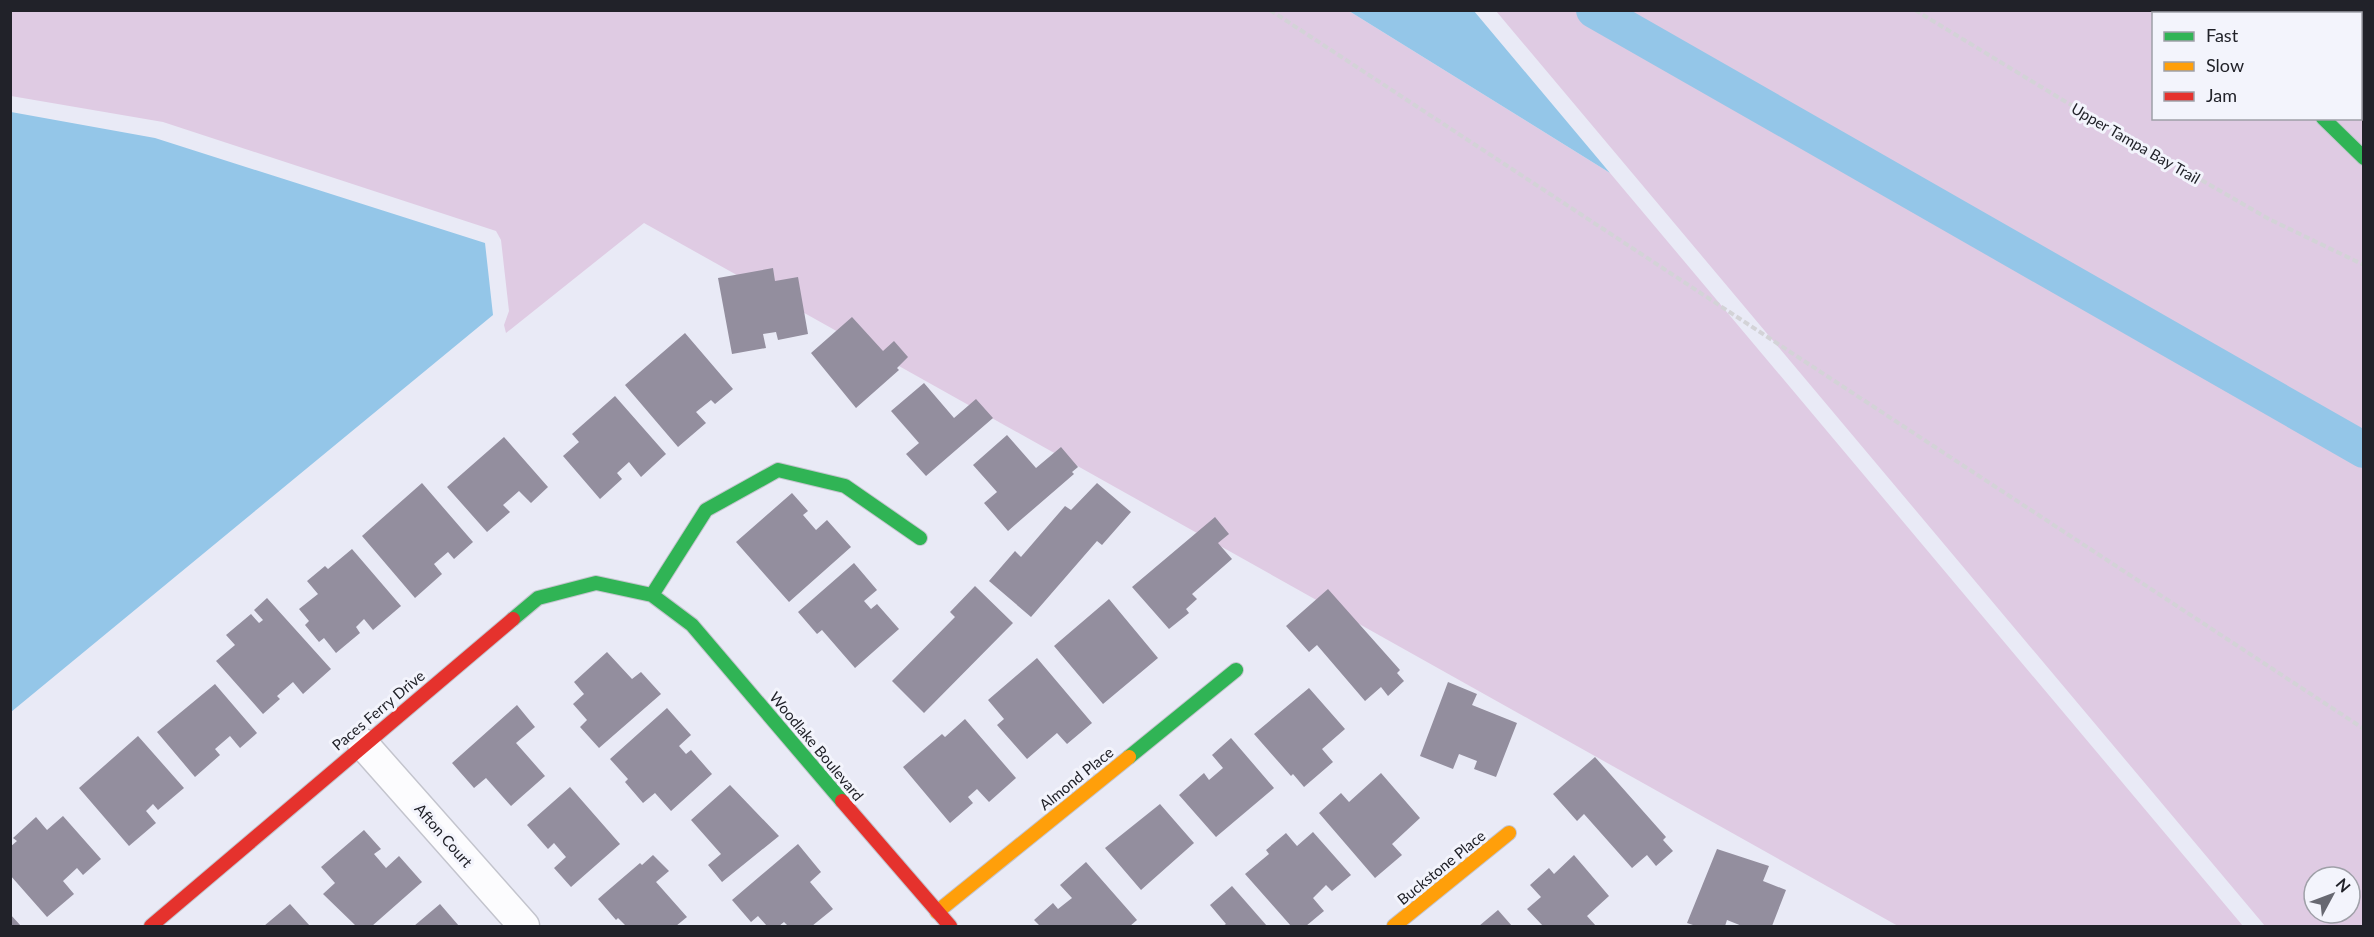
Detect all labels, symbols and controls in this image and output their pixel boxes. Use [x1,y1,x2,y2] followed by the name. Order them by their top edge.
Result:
[2152,12,2362,120] legend
[2206,24,2239,46] text: Fast
[2206,54,2244,76] text: Slow
[2206,84,2237,106] text: Jam
[2069,99,2203,187] street label: Upper Tampa Bay Trail
[328,666,428,754] street label: Paces Ferry Drive
[766,688,868,804] street label: Woodlake Boulevard
[1035,743,1117,813] street label: Almond Place
[412,800,477,871] street label: Afton Court
[1393,826,1489,908] street label: Buckstone Place
[2302,865,2362,925] north arrow
[2332,874,2355,896] text: N

